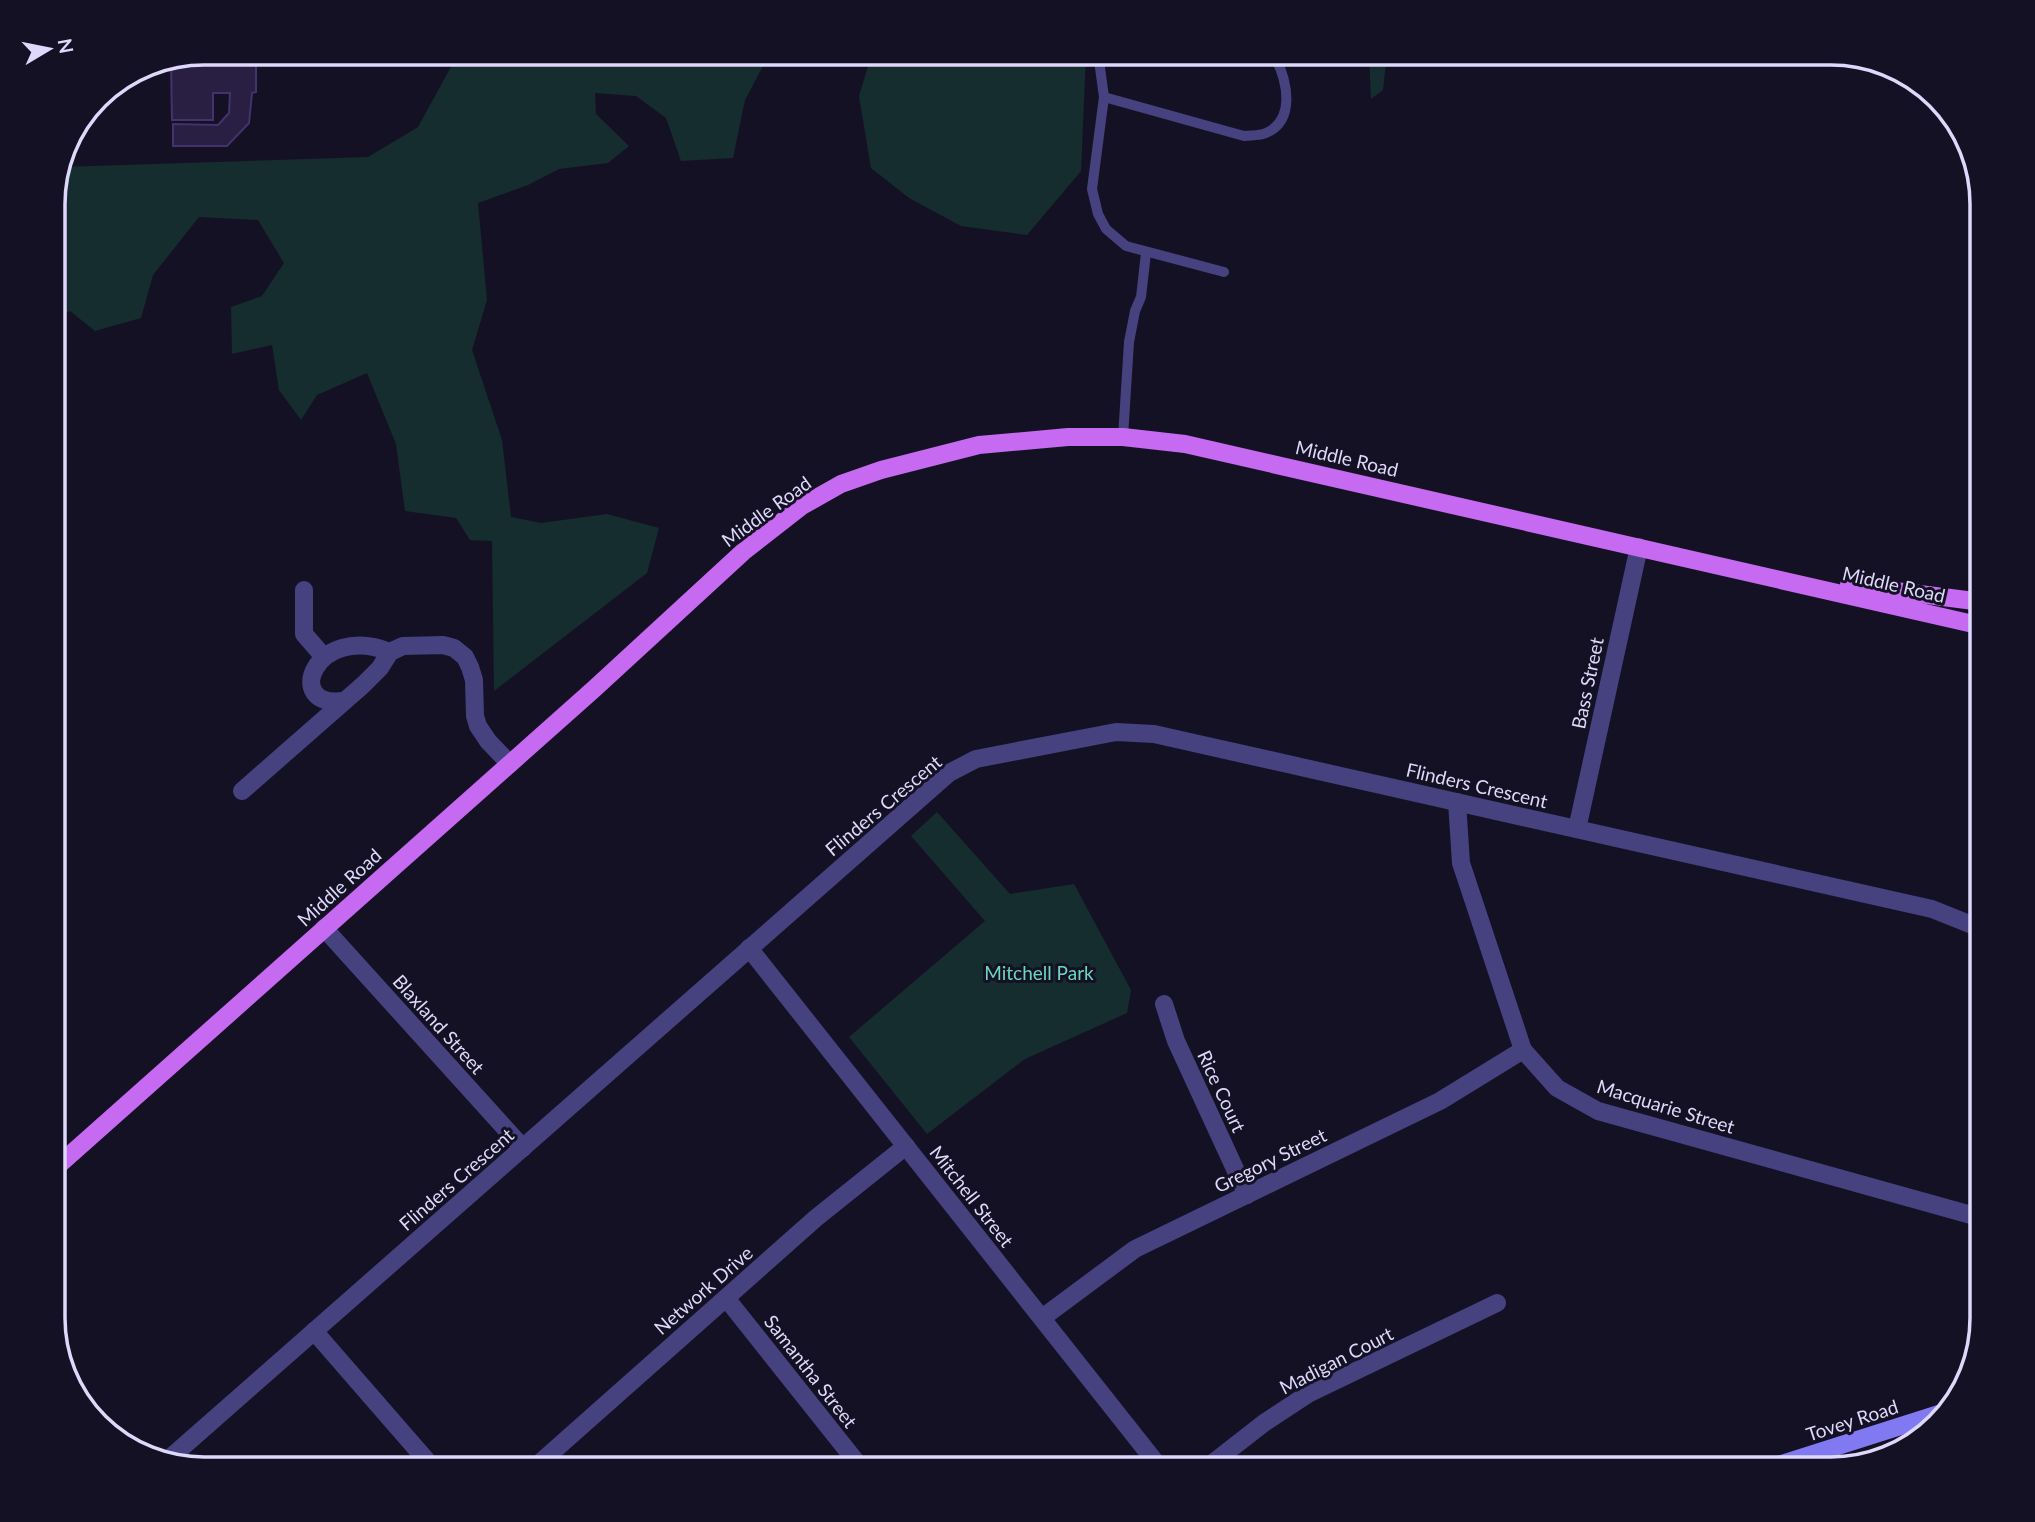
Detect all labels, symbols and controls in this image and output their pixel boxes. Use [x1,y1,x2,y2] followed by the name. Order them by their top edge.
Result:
[14,14,84,84] north arrow
[54,37,79,55] text: N
[1293,435,1401,481] street label: Middle Road
[717,471,815,551] street label: Middle Road
[1840,561,1948,607] street label: Middle Road
[1566,635,1608,731] street label: Bass Street
[820,750,946,860] street label: Flinders Crescent
[1404,758,1550,812] street label: Flinders Crescent
[292,843,386,931] street label: Middle Road
[984,961,1094,984] park label: Mitchell Park
[388,970,490,1078] street label: Blaxland Street
[1193,1046,1251,1136] street label: Rice Court
[1594,1074,1738,1138] street label: Macquarie Street
[394,1123,518,1235] street label: Flinders Crescent
[1210,1123,1330,1197] street label: Gregory Street
[925,1141,1019,1251] street label: Mitchell Street
[649,1241,757,1339] street label: Network Drive
[760,1310,862,1432] street label: Samantha Street
[1275,1321,1397,1398] street label: Madigan Court
[1803,1394,1901,1446] street label: Tovey Road

